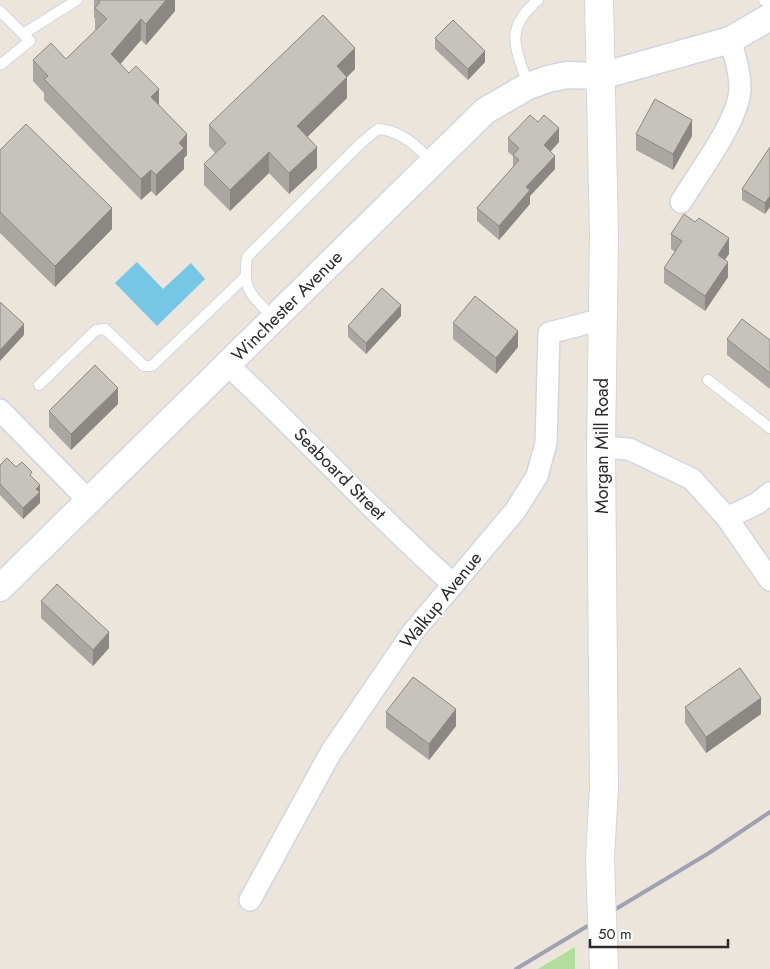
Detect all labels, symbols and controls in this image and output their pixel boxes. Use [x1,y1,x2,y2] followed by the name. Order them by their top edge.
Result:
[226,245,348,367] street label: Winchester Avenue
[589,378,615,514] street label: Morgan Mill Road
[288,422,393,527] street label: Seaboard Street
[394,546,488,654] street label: Walkup Avenue
[590,916,728,948] scale bar
[598,923,632,945] text: 50 m

